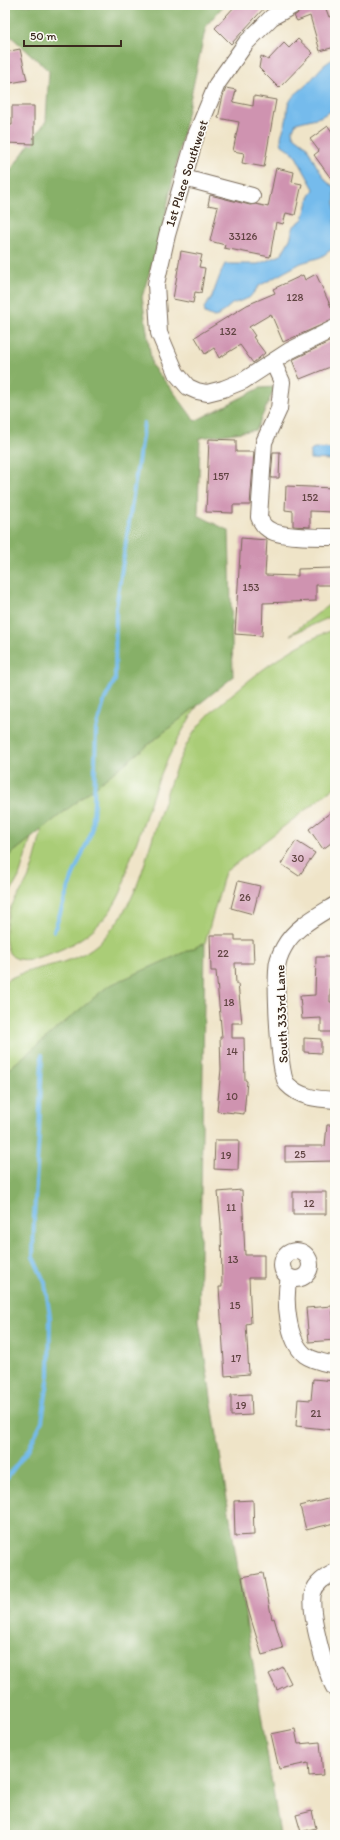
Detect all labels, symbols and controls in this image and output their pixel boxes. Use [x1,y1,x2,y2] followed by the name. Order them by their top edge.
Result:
[24,22,121,48] scale bar
[30,29,56,43] text: 50 m
[162,118,211,228] street label: 1st Place Southwest
[229,230,258,243] house number: 33126
[287,291,303,304] house number: 128
[220,325,237,338] house number: 132
[213,470,230,483] house number: 157
[302,491,319,504] house number: 152
[243,581,259,594] house number: 153
[292,852,305,865] house number: 30
[239,891,251,904] house number: 26
[217,947,229,960] house number: 22
[272,965,291,1063] street label: South 333rd Lane
[223,996,235,1009] house number: 18
[226,1045,238,1058] house number: 14
[226,1090,238,1103] house number: 10
[294,1148,306,1161] house number: 25
[221,1149,232,1162] house number: 19
[304,1197,315,1210] house number: 12
[226,1201,236,1214] house number: 11
[227,1253,239,1266] house number: 13
[230,1299,241,1312] house number: 15
[231,1352,242,1365] house number: 17
[236,1399,247,1412] house number: 19
[311,1407,321,1420] house number: 21

